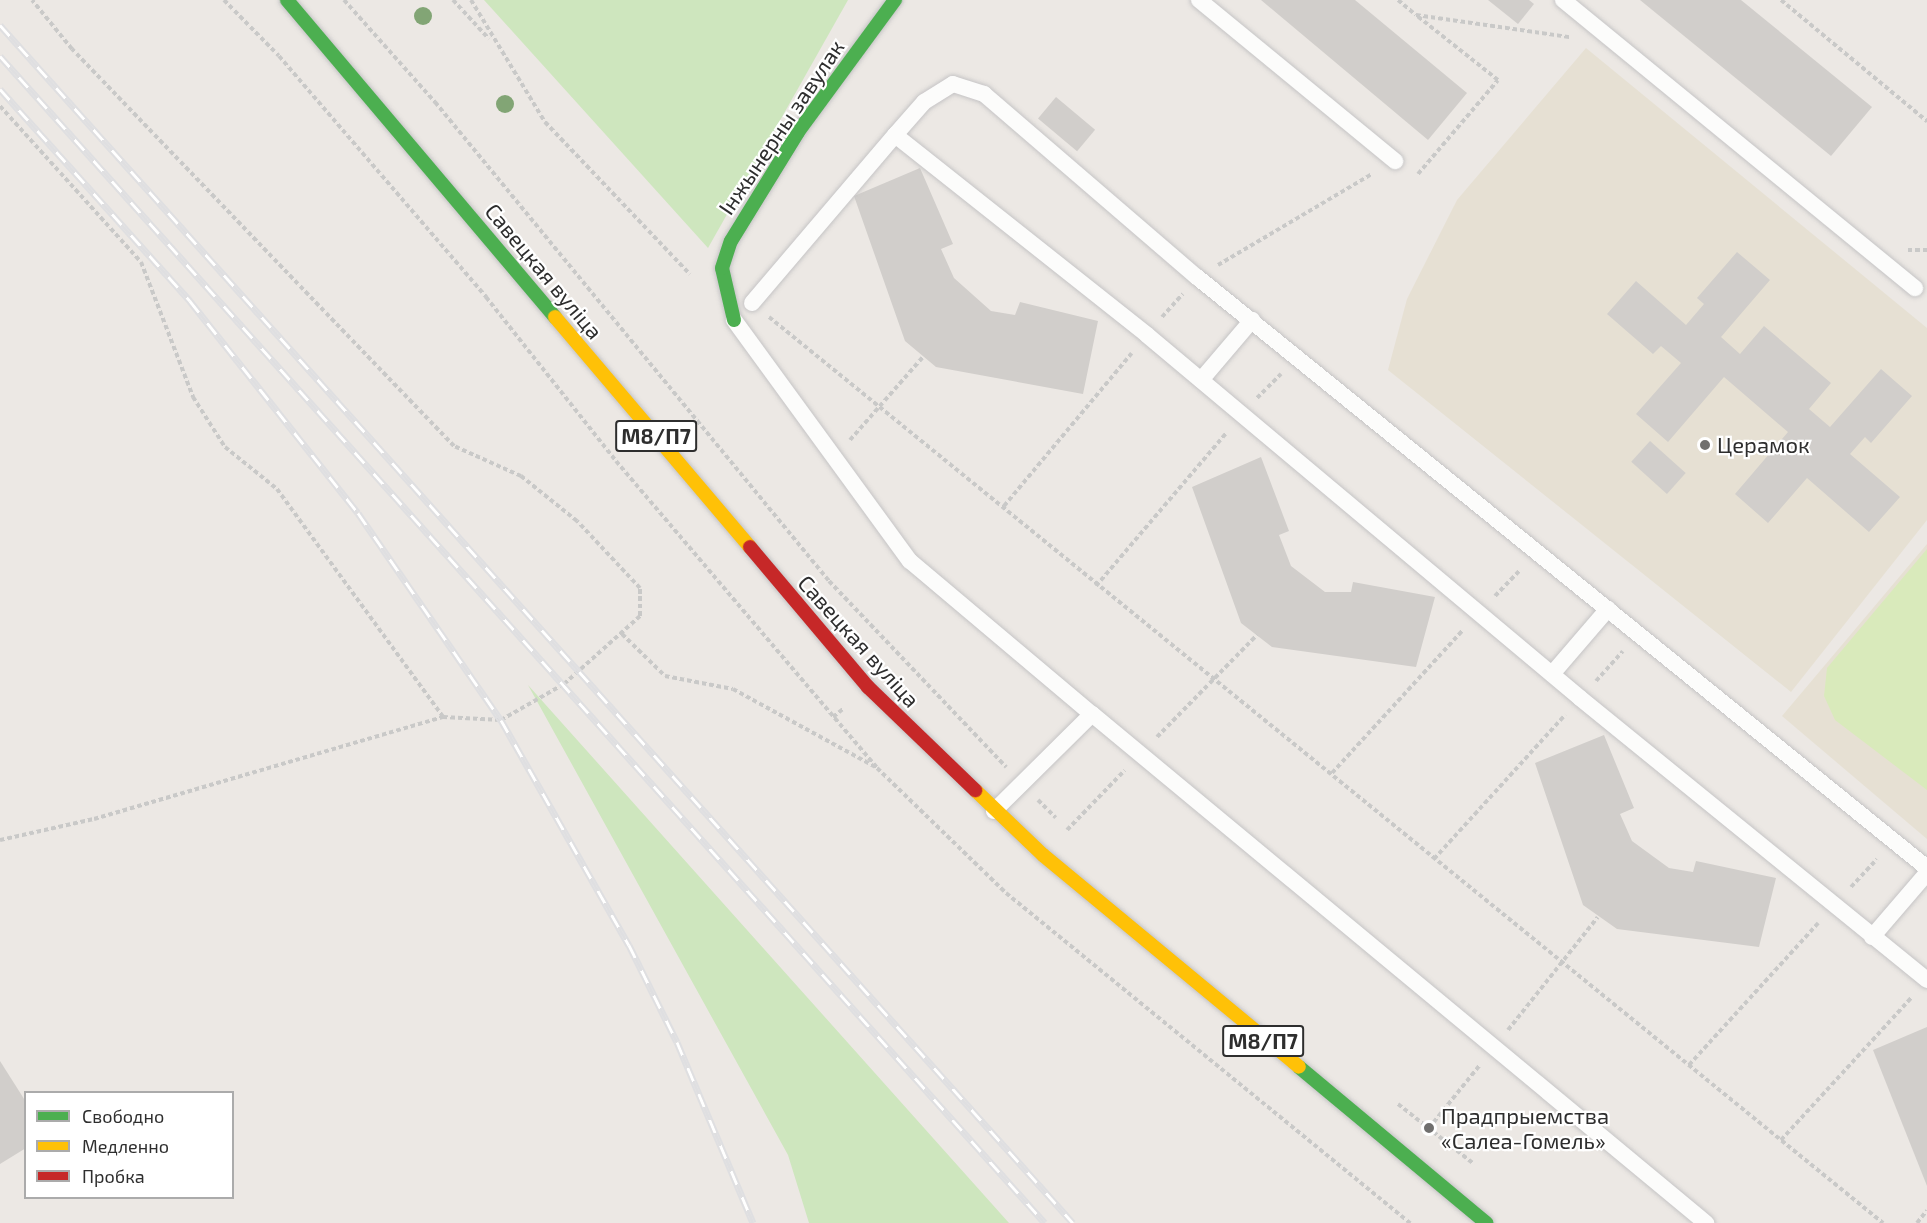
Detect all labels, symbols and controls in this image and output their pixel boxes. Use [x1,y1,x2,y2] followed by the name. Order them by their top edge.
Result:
[713,35,849,219] street label: Інжынерны завулак
[480,198,608,344] street label: Савецкая вуліца
[614,418,698,454] road number: М8/П7
[1717,432,1810,458] place label: Церамок
[1698,438,1712,452] marker: Церамок
[793,569,925,713] street label: Савецкая вуліца
[1221,1023,1305,1059] road number: М8/П7
[24,1091,234,1199] legend
[1441,1102,1609,1154] place label: Прадпрыемства «Салеа-Гомель»
[82,1105,164,1127] text: Свободно
[1422,1121,1436,1135] marker: Прадпрыемства «Салеа-Гомель»
[82,1135,169,1157] text: Медленно
[82,1165,145,1187] text: Пробка

